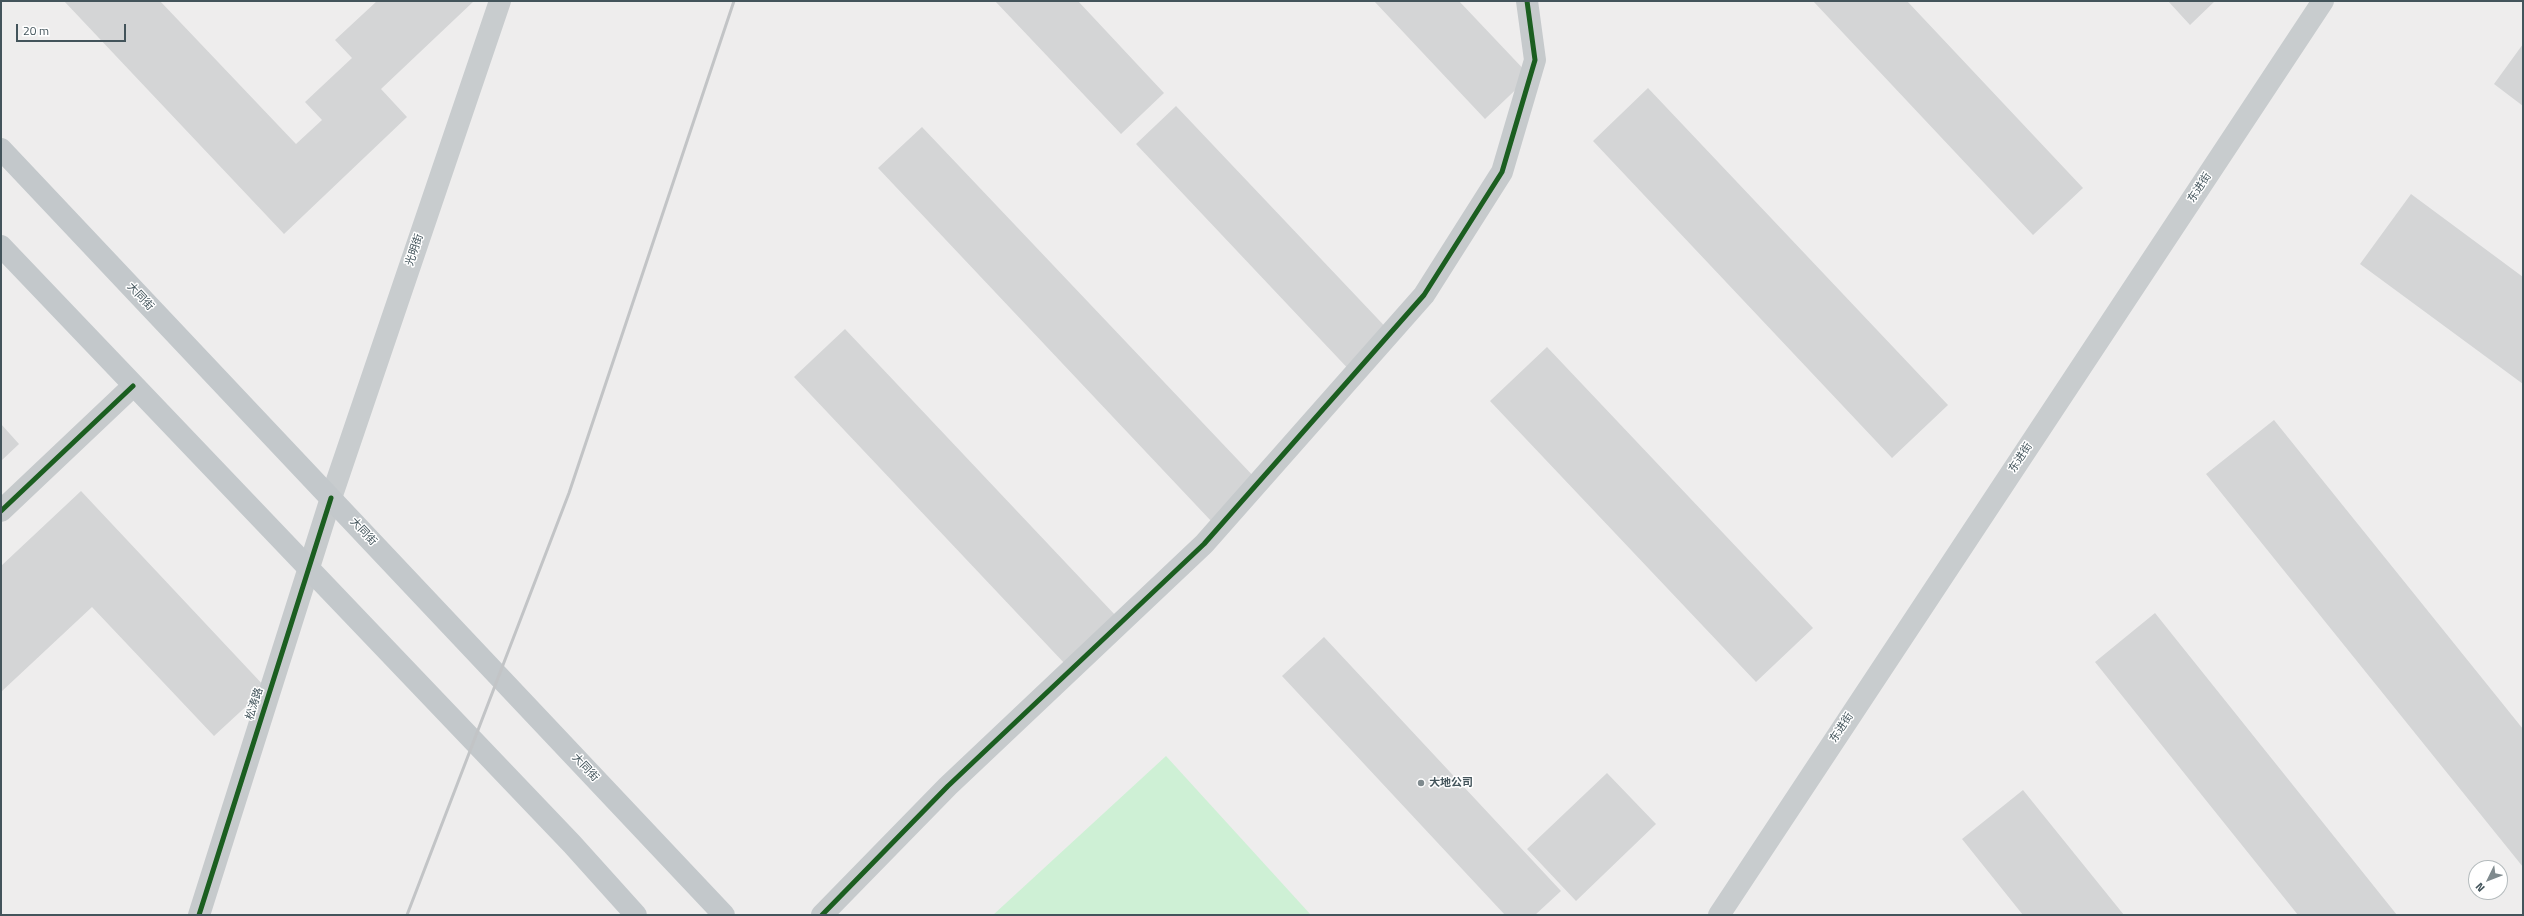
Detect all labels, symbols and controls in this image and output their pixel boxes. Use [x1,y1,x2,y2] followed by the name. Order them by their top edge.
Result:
[18,16,128,42] scale bar
[23,21,49,40] text: 20 m
[2185,171,2215,205] street label: 东进街
[403,232,427,268] street label: 光明街
[124,280,156,314] street label: 大同街
[2006,441,2036,475] street label: 东进街
[347,515,379,549] street label: 大同街
[244,686,266,722] street label: 松涛路
[1827,711,1857,745] street label: 东进街
[569,751,601,785] street label: 大同街
[1429,776,1473,790] place label: 大地公司
[1416,778,1426,788] marker: 大地公司
[2468,860,2508,900] north arrow
[2472,879,2488,896] text: N

